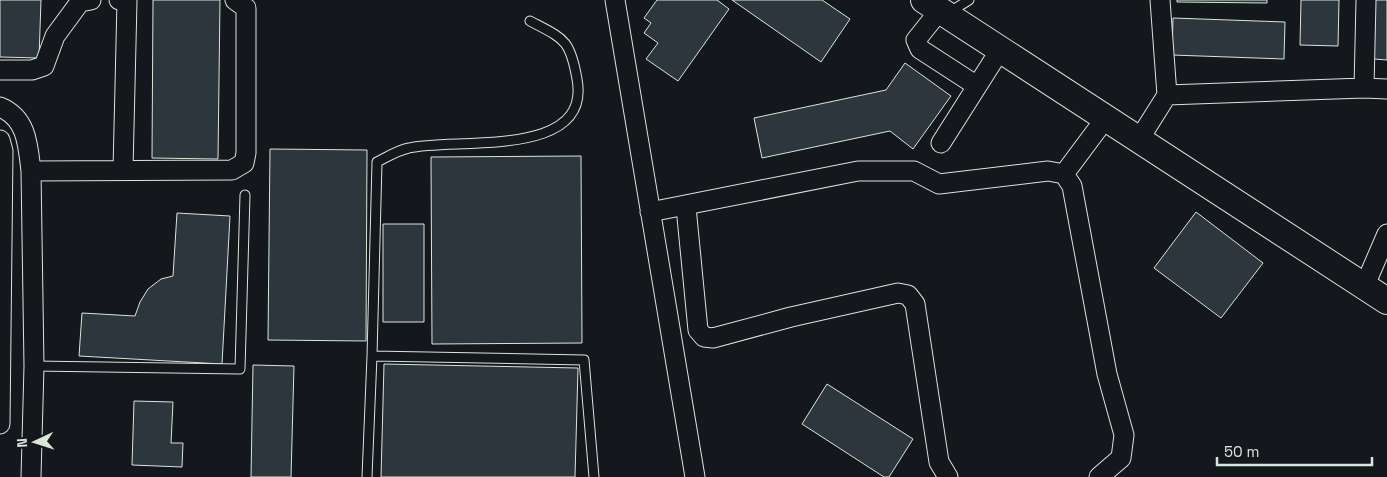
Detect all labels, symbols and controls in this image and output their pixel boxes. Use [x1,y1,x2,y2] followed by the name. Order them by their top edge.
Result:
[10,417,60,467] north arrow
[1217,434,1372,466] scale bar
[13,438,31,448] text: N
[1224,442,1259,461] text: 50 m

